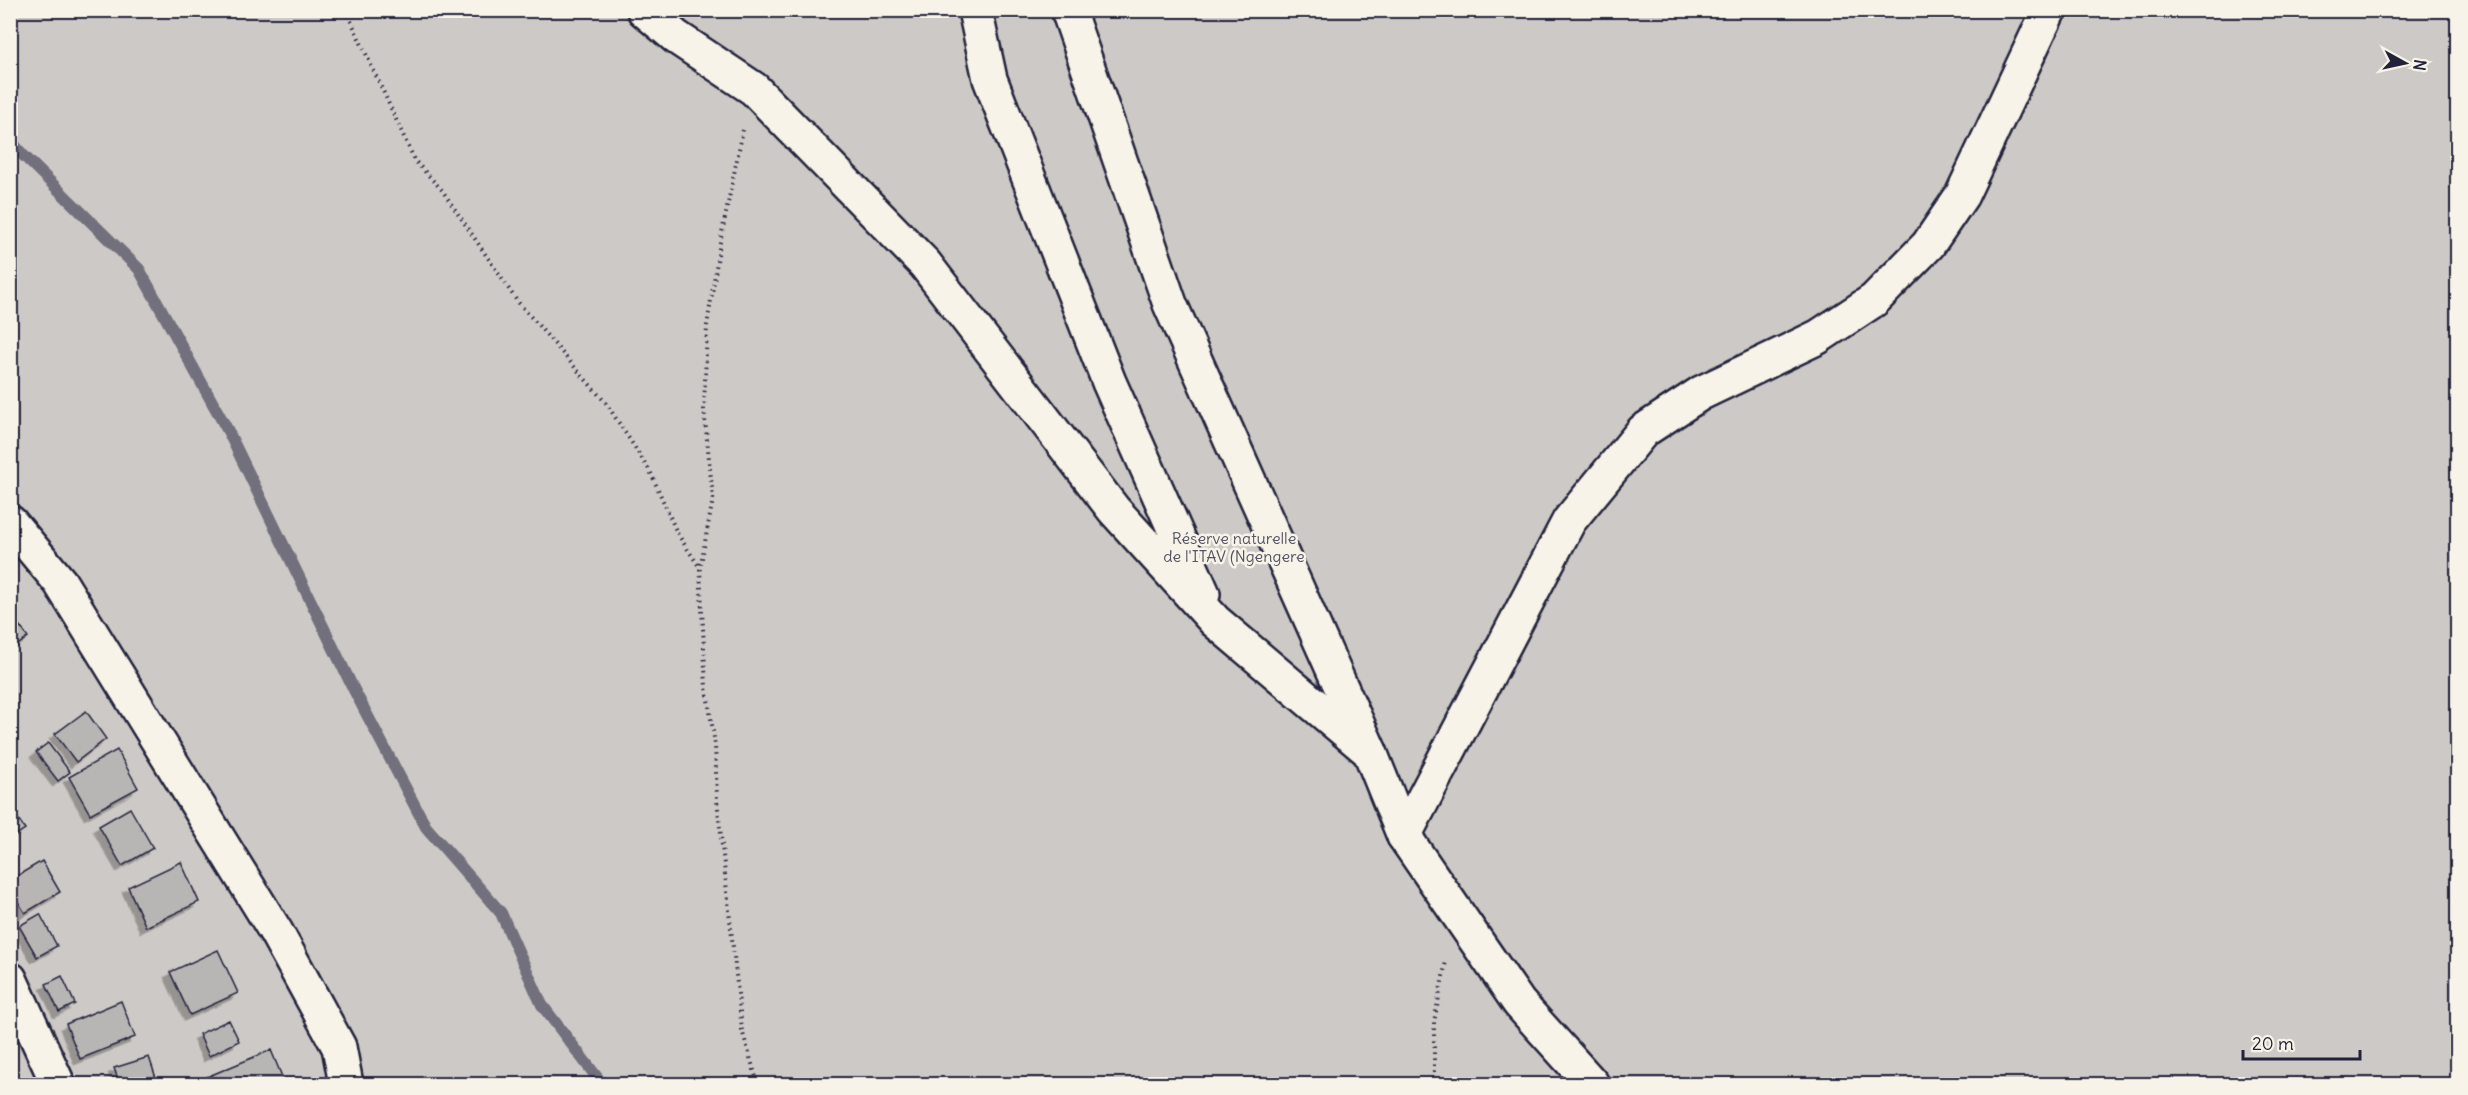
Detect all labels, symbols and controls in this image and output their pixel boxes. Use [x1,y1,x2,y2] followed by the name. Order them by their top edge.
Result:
[2375,33,2435,93] north arrow
[2409,58,2431,72] text: N
[1163,528,1305,566] park label: Réserve naturelle de l'ITAV (Ngengere
[2243,1023,2360,1061] scale bar
[2252,1032,2294,1055] text: 20 m

